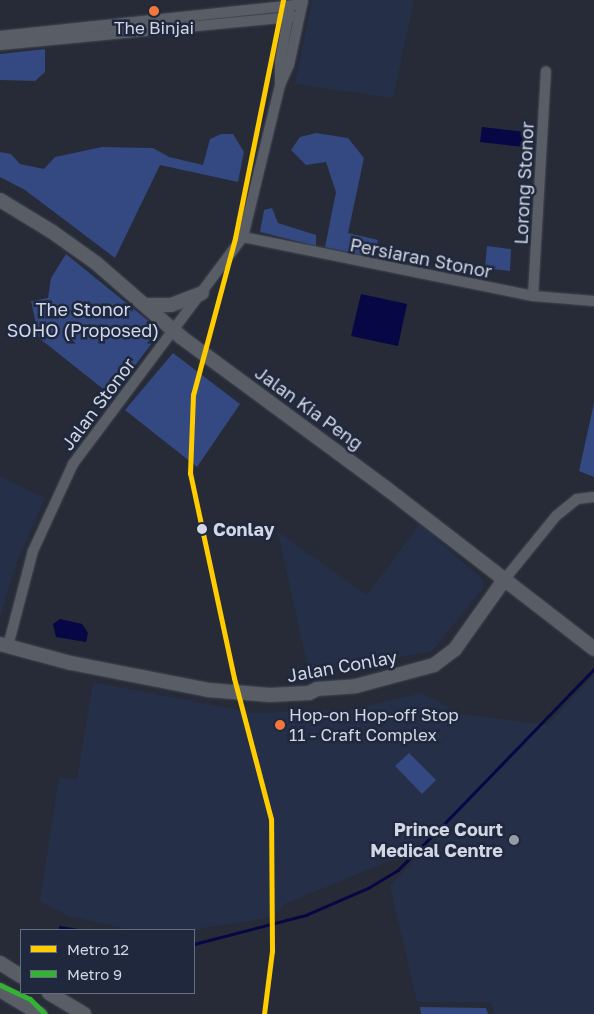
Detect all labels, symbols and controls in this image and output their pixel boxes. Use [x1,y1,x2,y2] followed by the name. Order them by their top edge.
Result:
[149,6,159,16] marker: The Binjai
[114,18,194,38] place label: The Binjai
[510,121,538,245] street label: Lorong Stonor
[348,234,494,282] street label: Persiaran Stonor
[7,299,159,342] park label: The Stonor SOHO (Proposed)
[56,354,140,454] street label: Jalan Stonor
[251,362,367,454] street label: Jalan Kia Peng
[213,518,274,540] place label: Conlay
[195,522,209,536] marker: Conlay
[285,646,399,686] street label: Jalan Conlay
[289,705,459,745] place label: Hop-on Hop-off Stop 11 - Craft Complex
[275,720,285,730] marker: Hop-on Hop-off Stop 11 - Craft Complex
[370,819,503,862] place label: Prince Court Medical Centre
[507,833,521,847] marker: Prince Court Medical Centre
[20,929,195,994] legend
[67,940,129,958] text: Metro 12
[67,965,122,983] text: Metro 9

